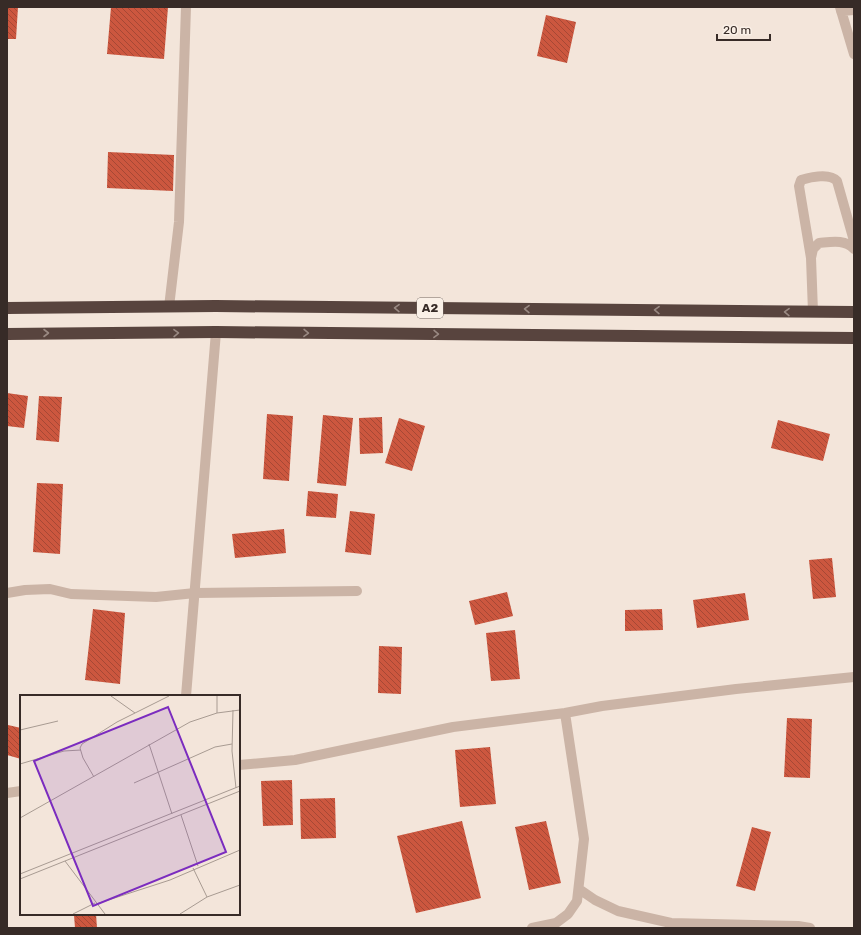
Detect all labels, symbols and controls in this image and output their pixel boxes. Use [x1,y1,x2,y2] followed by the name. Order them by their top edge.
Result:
[717,16,770,42] scale bar
[723,23,751,37] text: 20 m
[417,298,443,318] road number: A2
[394,304,400,312] one-way arrow
[524,305,530,313] one-way arrow
[654,306,660,314] one-way arrow
[784,308,790,316] one-way arrow
[43,329,49,337] one-way arrow
[173,329,179,337] one-way arrow
[303,329,309,337] one-way arrow
[433,330,439,338] one-way arrow
[20,695,240,915] inset map

